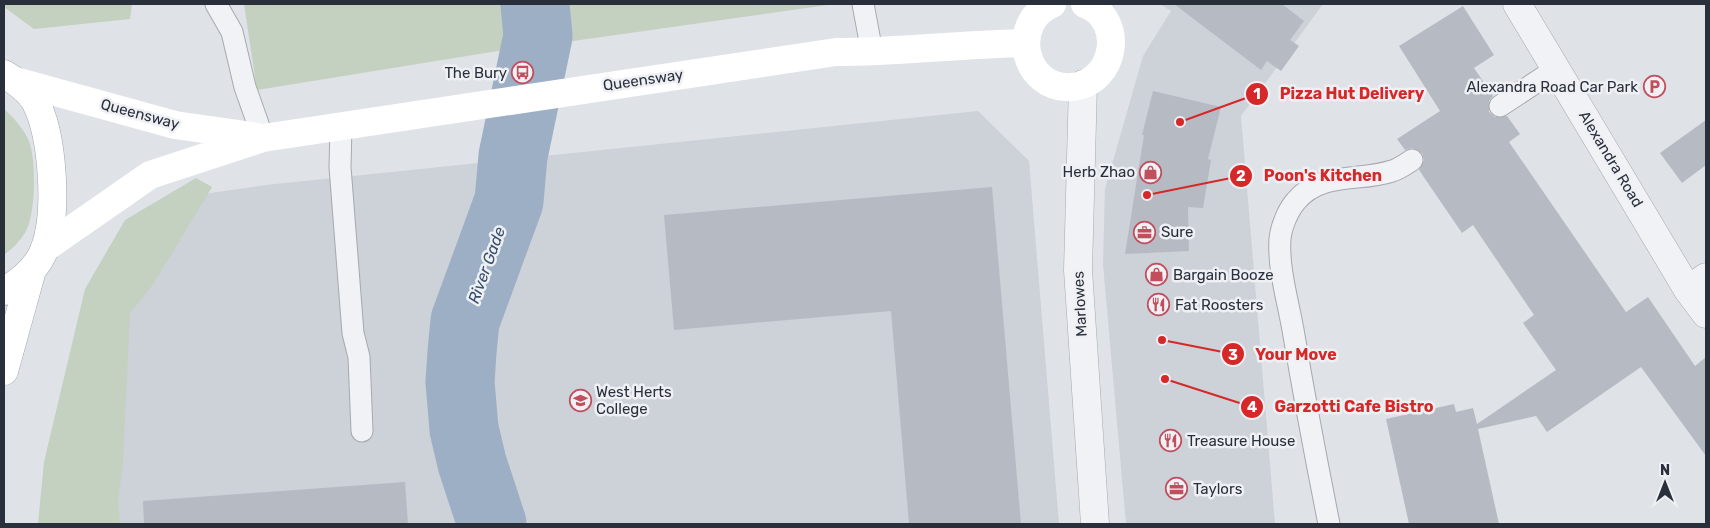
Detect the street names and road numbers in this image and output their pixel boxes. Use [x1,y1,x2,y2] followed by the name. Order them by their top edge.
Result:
[602,65,684,95] street label: Queensway
[99,95,181,133] street label: Queensway
[1575,108,1647,210] street label: Alexandra Road
[1069,270,1091,337] street label: Marlowes

